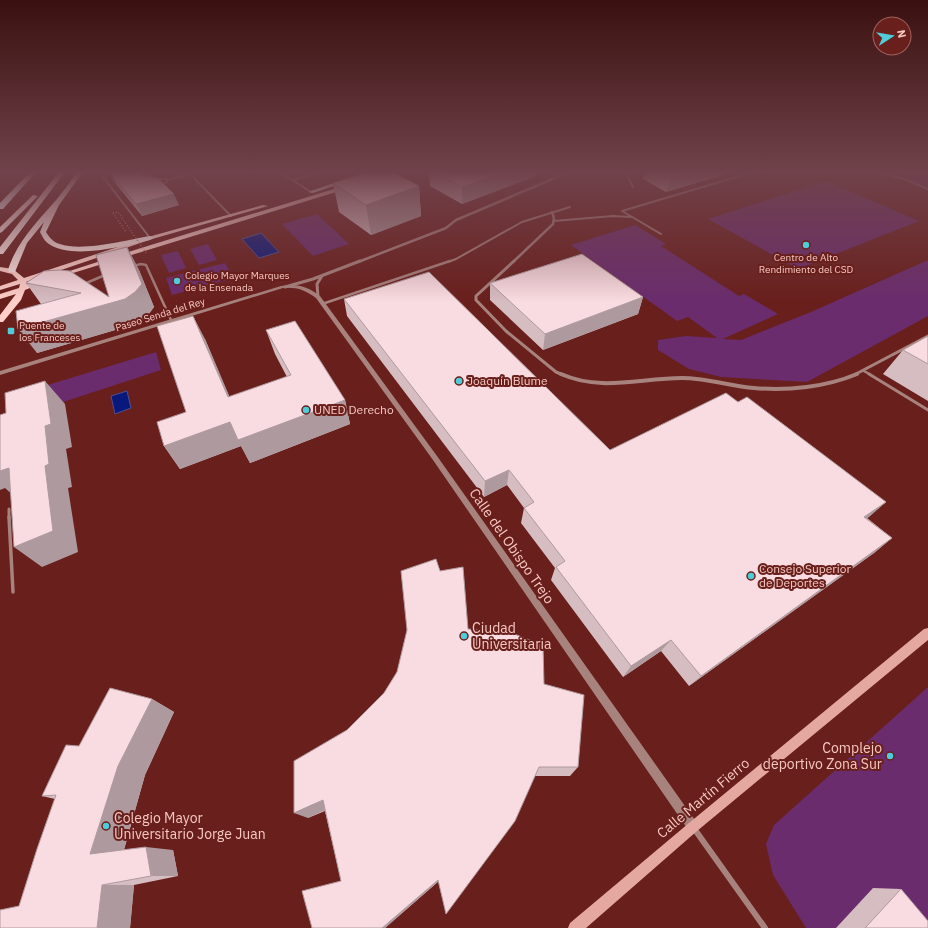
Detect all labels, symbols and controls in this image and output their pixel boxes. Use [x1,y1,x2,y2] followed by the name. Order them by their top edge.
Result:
[872,16,912,56] north arrow
[894,29,909,39] text: N
[801,240,811,250] marker: Centro de Alto Rendimiento del CSD
[759,251,854,276] place label: Centro de Alto Rendimiento del CSD
[185,269,290,294] place label: Colegio Mayor Marques de la Ensenada
[172,276,182,286] marker: Colegio Mayor Marques de la Ensenada
[114,295,207,334] street label: Paseo Senda del Rey
[19,319,80,344] place label: Puente de los Franceses
[6,326,16,336] marker: Puente de los Franceses
[467,373,548,388] place label: Joaquín Blume
[454,376,464,386] marker: Joaquín Blume
[314,402,394,417] place label: UNED Derecho
[301,405,311,415] marker: UNED Derecho
[465,485,559,607] street label: Calle del Obispo Trejo
[759,561,851,590] place label: Consejo Superior de Deportes
[746,571,756,581] marker: Consejo Superior de Deportes
[472,619,552,653] place label: Ciudad Universitaria
[459,631,469,641] marker: Ciudad Universitaria
[763,739,882,773] place label: Complejo deportivo Zona Sur
[885,751,895,761] marker: Complejo deportivo Zona Sur
[653,754,753,842] street label: Calle Martín Fierro
[114,809,266,843] place label: Colegio Mayor Universitario Jorge Juan
[101,821,111,831] marker: Colegio Mayor Universitario Jorge Juan

